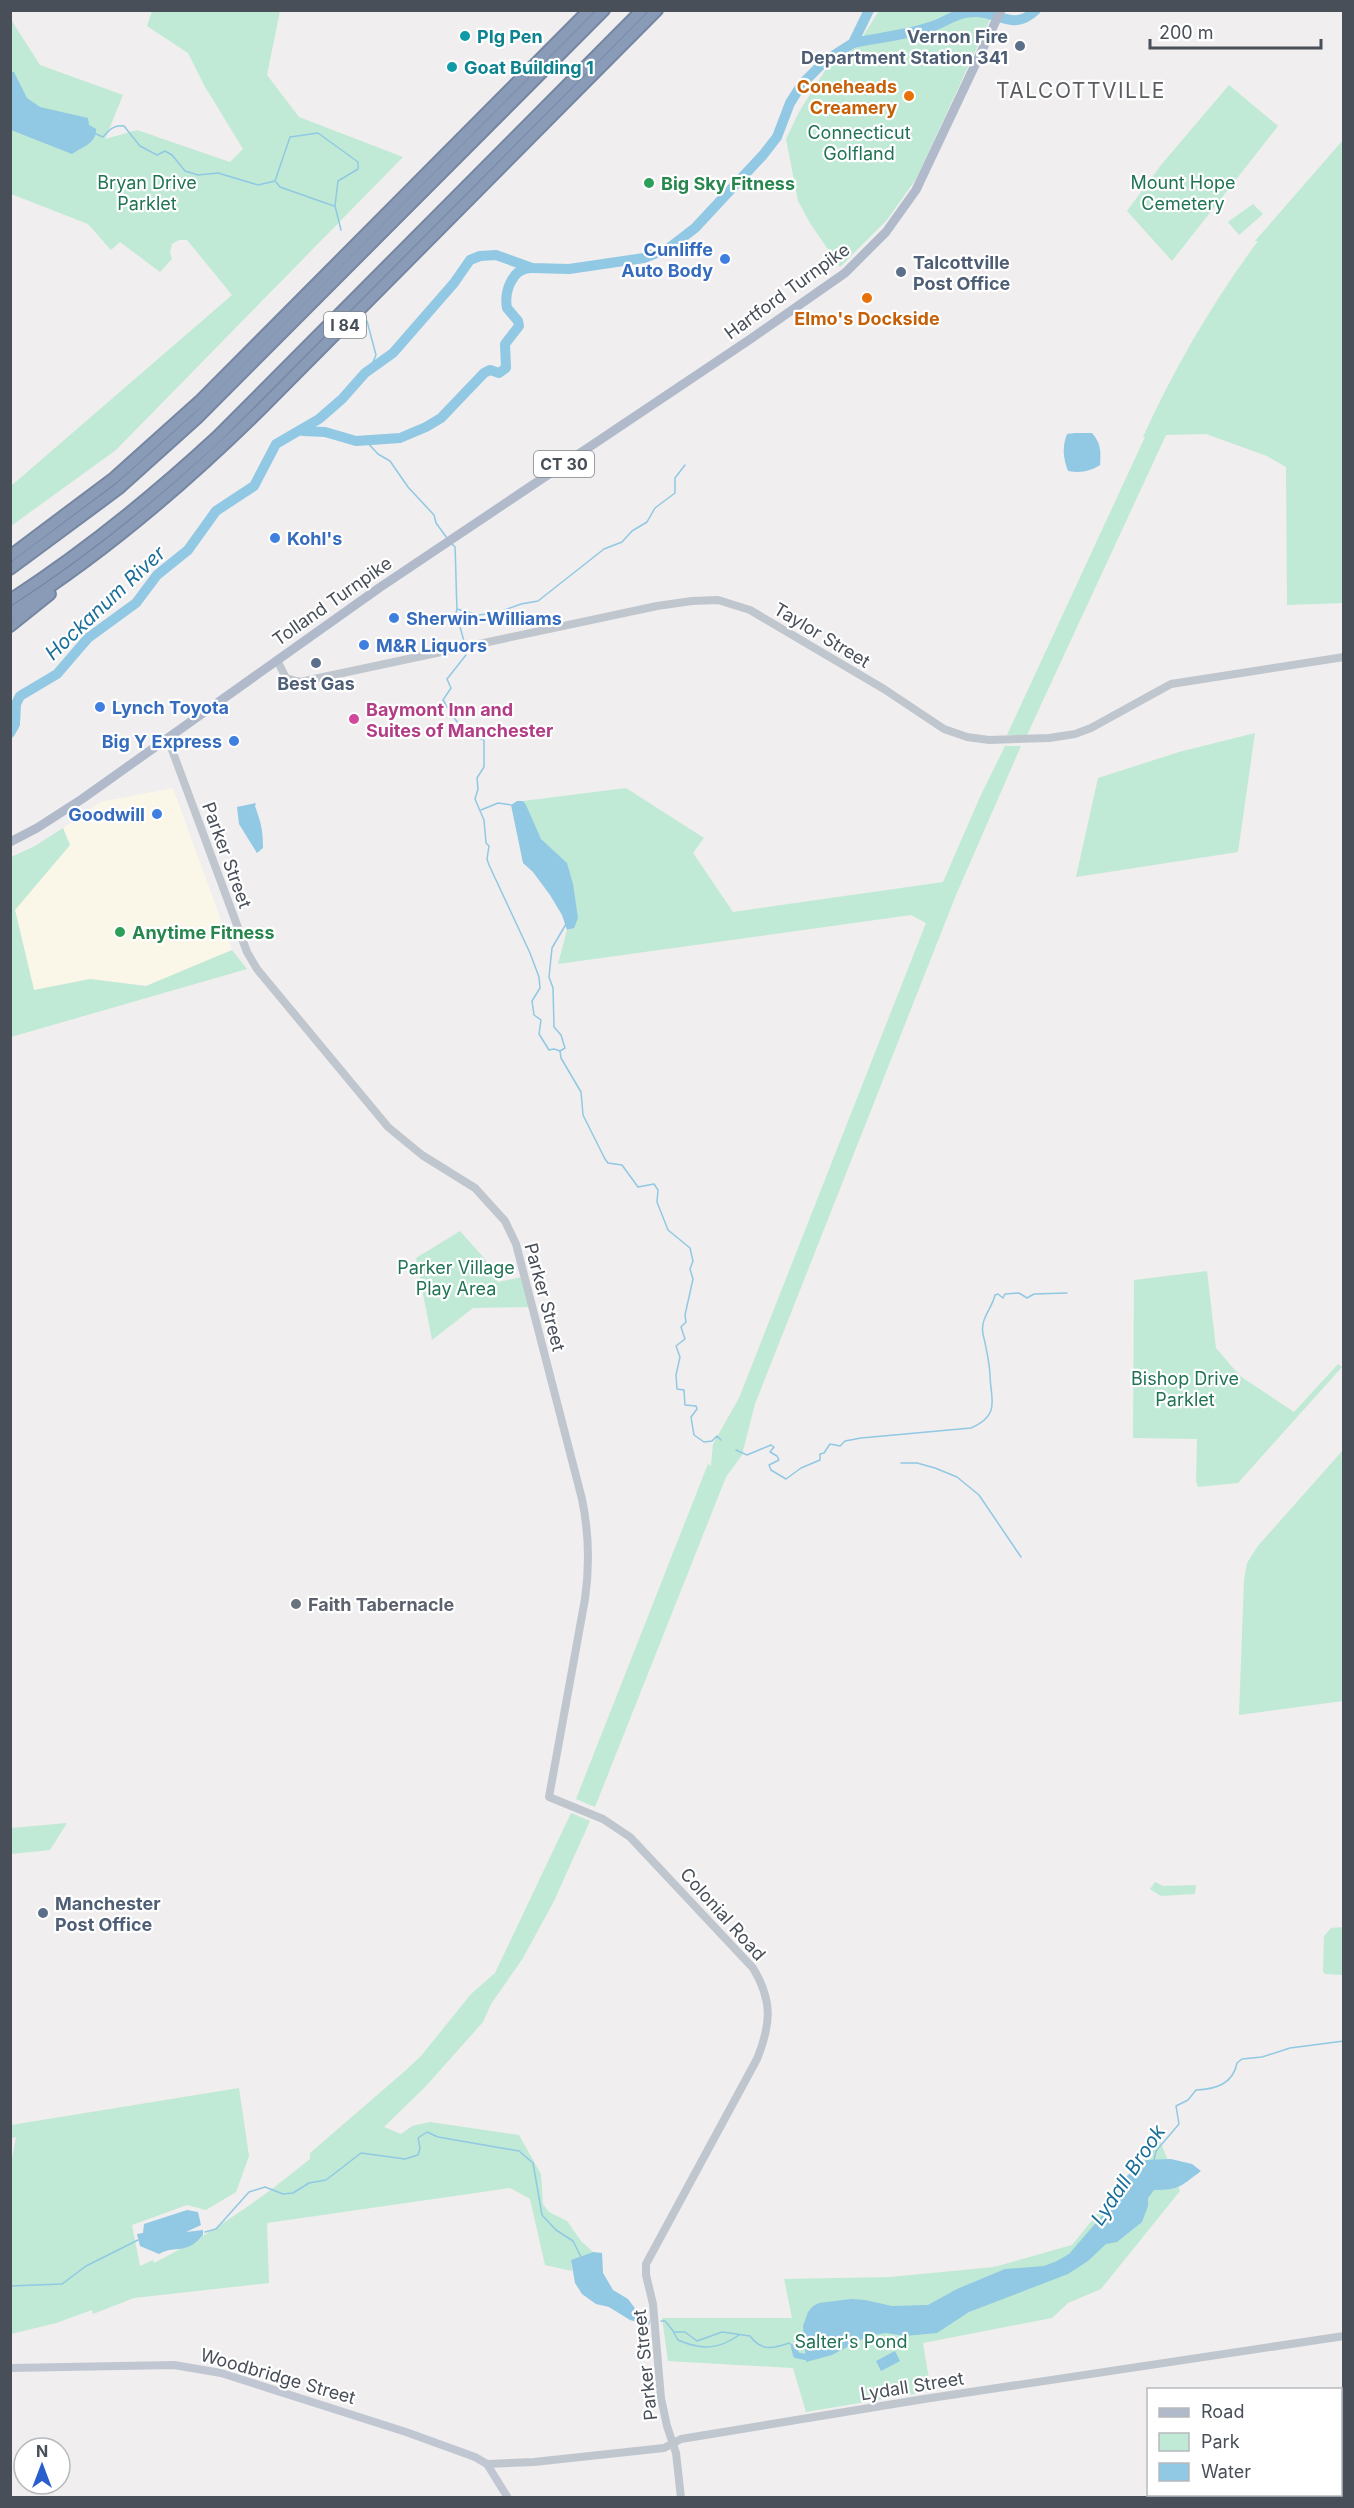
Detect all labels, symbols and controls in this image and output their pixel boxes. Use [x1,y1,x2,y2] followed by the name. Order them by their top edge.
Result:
[1150,12,1321,50] scale bar
[1159,22,1214,43] text: 200 m
[477,26,543,47] place label: PIg Pen
[801,26,1008,68] place label: Vernon Fire Department Station 341
[458,29,472,43] marker: PIg Pen
[1013,39,1027,53] marker: Vernon Fire Department Station 341
[464,57,594,78] place label: Goat Building 1
[445,60,459,74] marker: Goat Building 1
[797,76,897,118] place label: Coneheads Creamery
[996,78,1166,103] district label: TALCOTTVILLE
[902,89,916,103] marker: Coneheads Creamery
[807,122,911,164] park label: Connecticut Golfland
[97,172,197,214] park label: Bryan Drive Parklet
[1131,172,1235,214] park label: Mount Hope Cemetery
[661,173,795,194] place label: Big Sky Fitness
[642,176,656,190] marker: Big Sky Fitness
[621,239,713,281] place label: Cunliffe Auto Body
[720,239,854,343] street label: Hartford Turnpike
[718,252,732,266] marker: Cunliffe Auto Body
[913,252,1011,294] place label: Talcottville Post Office
[894,265,908,279] marker: Talcottville Post Office
[860,291,874,305] marker: Elmo's Dockside
[794,308,940,329] place label: Elmo's Dockside
[324,312,366,338] road number: I 84
[534,451,594,477] road number: CT 30
[287,528,342,549] place label: Kohl's
[268,531,282,545] marker: Kohl's
[40,541,170,665] water label: Hockanum River
[268,552,396,650] street label: Tolland Turnpike
[770,598,874,672] street label: Taylor Street
[406,608,562,629] place label: Sherwin-Williams
[387,611,401,625] marker: Sherwin-Williams
[376,635,487,656] place label: M&R Liquors
[357,638,371,652] marker: M&R Liquors
[309,656,323,670] marker: Best Gas
[277,673,355,694] place label: Best Gas
[112,697,229,718] place label: Lynch Toyota
[366,699,553,741] place label: Baymont Inn and Suites of Manchester
[93,700,107,714] marker: Lynch Toyota
[347,712,361,726] marker: Baymont Inn and Suites of Manchester
[102,731,222,752] place label: Big Y Express
[227,734,241,748] marker: Big Y Express
[198,799,256,911] street label: Parker Street
[68,804,145,825] place label: Goodwill
[150,807,164,821] marker: Goodwill
[132,922,275,943] place label: Anytime Fitness
[113,925,127,939] marker: Anytime Fitness
[520,1241,570,1354] street label: Parker Street
[397,1257,515,1299] park label: Parker Village Play Area
[1131,1368,1239,1410] park label: Bishop Drive Parklet
[308,1594,455,1615] place label: Faith Tabernacle
[289,1597,303,1611] marker: Faith Tabernacle
[676,1863,770,1965] street label: Colonial Road
[55,1893,161,1935] place label: Manchester Post Office
[36,1906,50,1920] marker: Manchester Post Office
[1086,2119,1171,2230] water label: Lydall Brook
[629,2308,661,2421] street label: Parker Street
[794,2331,908,2352] park label: Salter's Pond
[198,2344,358,2408] street label: Woodbridge Street
[859,2367,965,2405] street label: Lydall Street
[1147,2388,1342,2496] legend
[1201,2401,1244,2422] text: Road
[1201,2431,1240,2452] text: Park
[12,2436,72,2496] north arrow
[36,2441,48,2461] text: N
[1201,2461,1251,2482] text: Water

